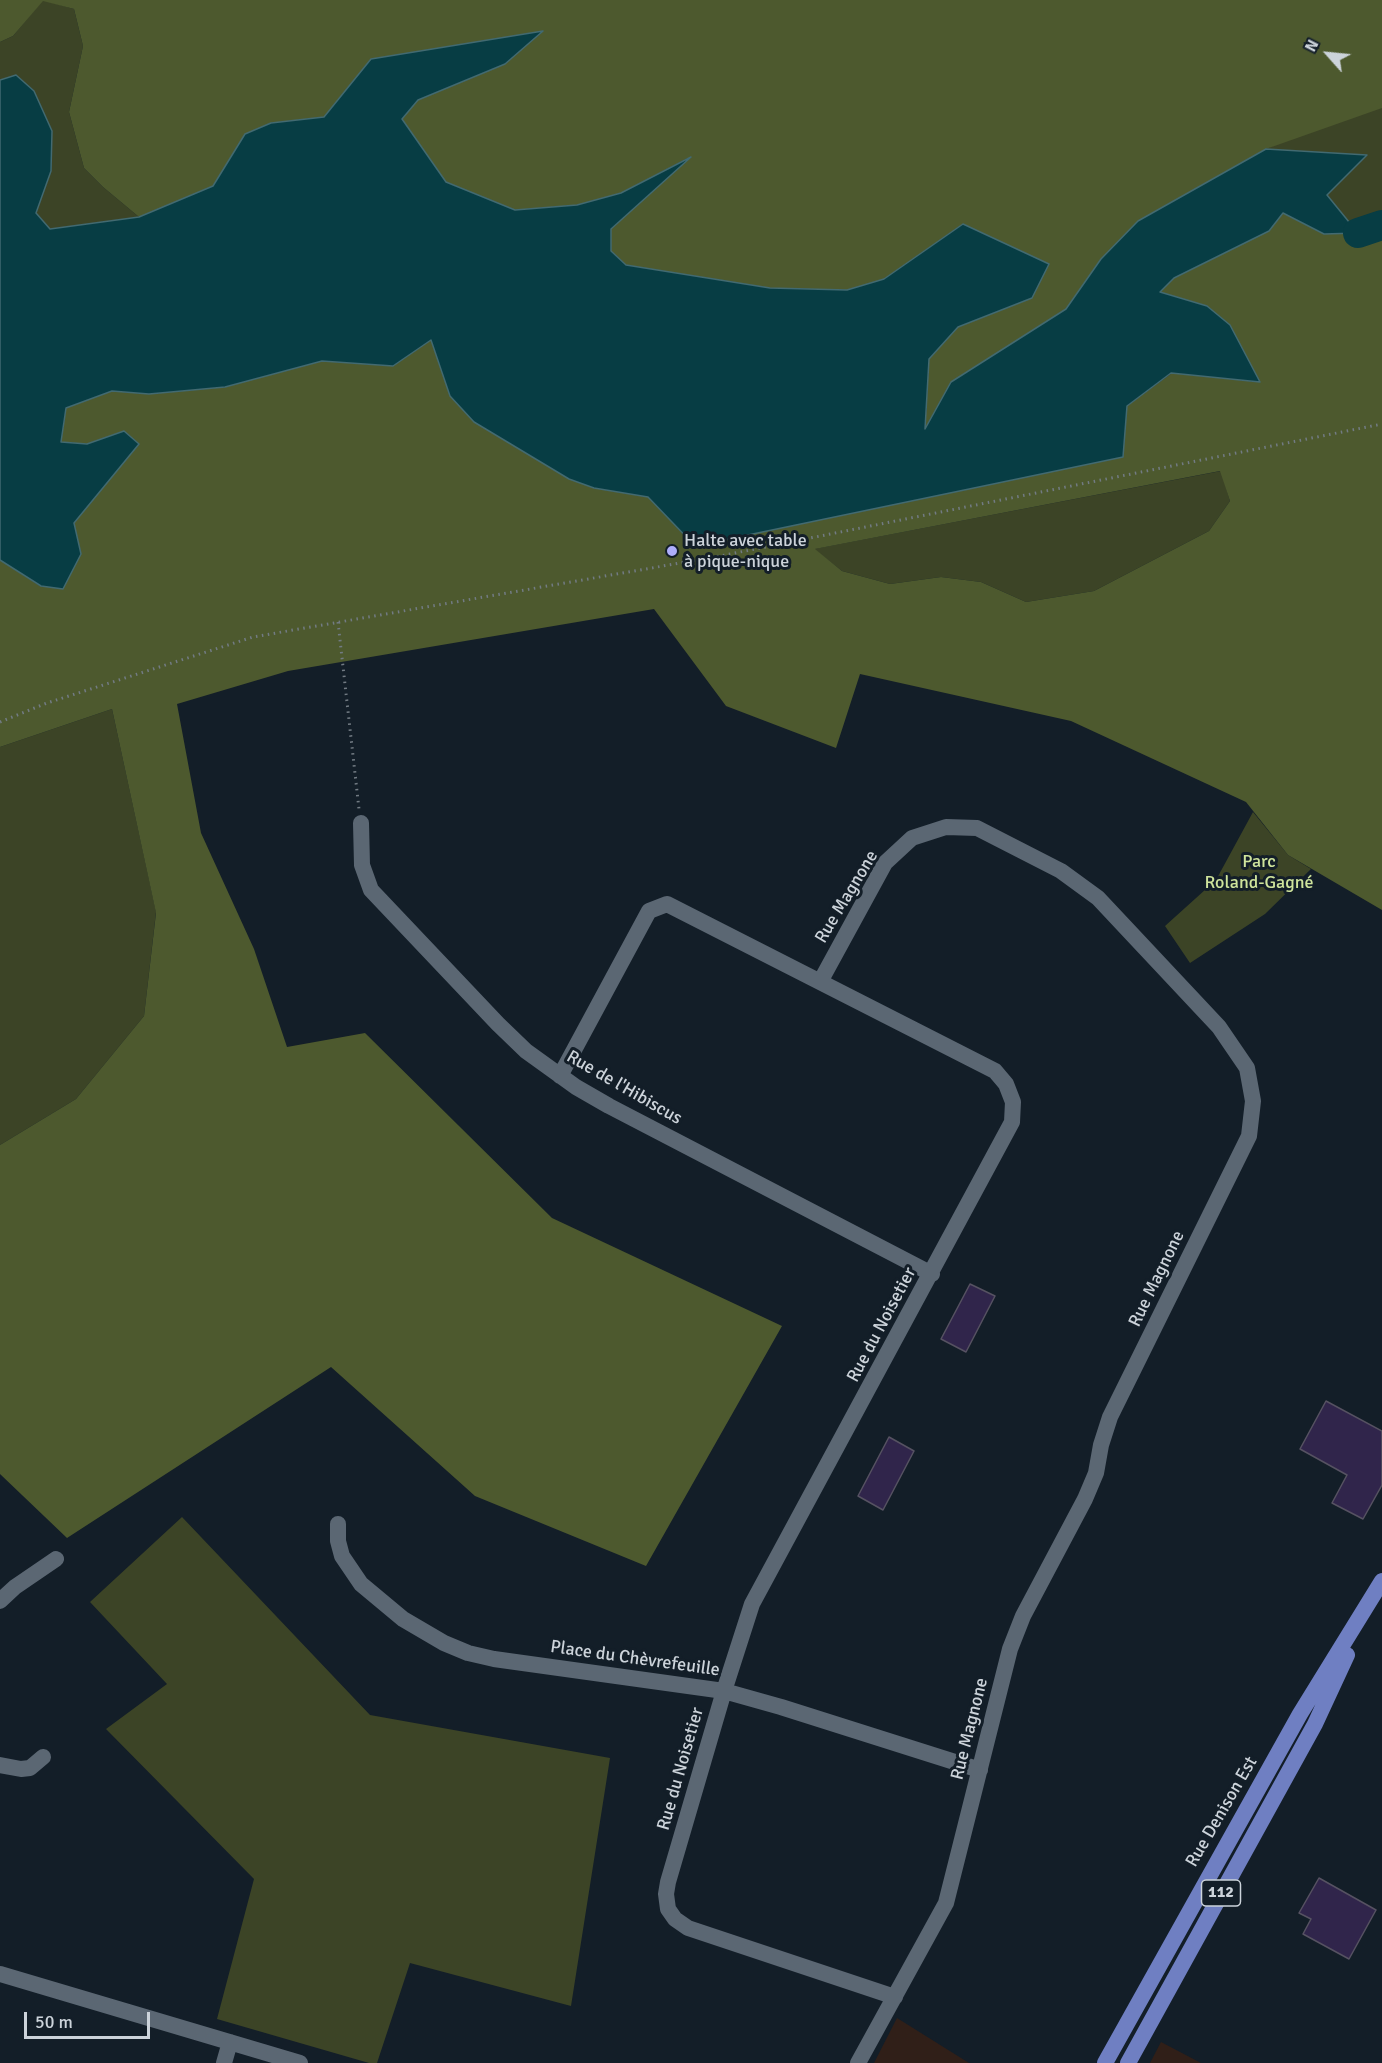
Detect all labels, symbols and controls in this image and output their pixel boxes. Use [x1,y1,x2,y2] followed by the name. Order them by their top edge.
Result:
[1298,24,1358,84] north arrow
[1301,36,1323,55] text: N
[684,530,807,572] place label: Halte avec table à pique-nique
[665,544,679,558] marker: Halte avec table à pique-nique
[811,847,883,947] street label: Rue Magnone
[1205,851,1313,894] park label: Parc Roland-Gagné
[562,1046,686,1130] street label: Rue de l'Hibiscus
[1124,1227,1190,1331] street label: Rue Magnone
[843,1264,921,1386] street label: Rue du Noisetier
[549,1636,721,1682] street label: Place du Chèvrefeuille
[947,1676,993,1782] street label: Rue Magnone
[653,1705,709,1833] street label: Rue du Noisetier
[1182,1753,1262,1871] street label: Rue Denison Est
[1202,1880,1240,1906] road number: 112
[27,2000,153,2038] scale bar
[35,2011,73,2033] text: 50 m

